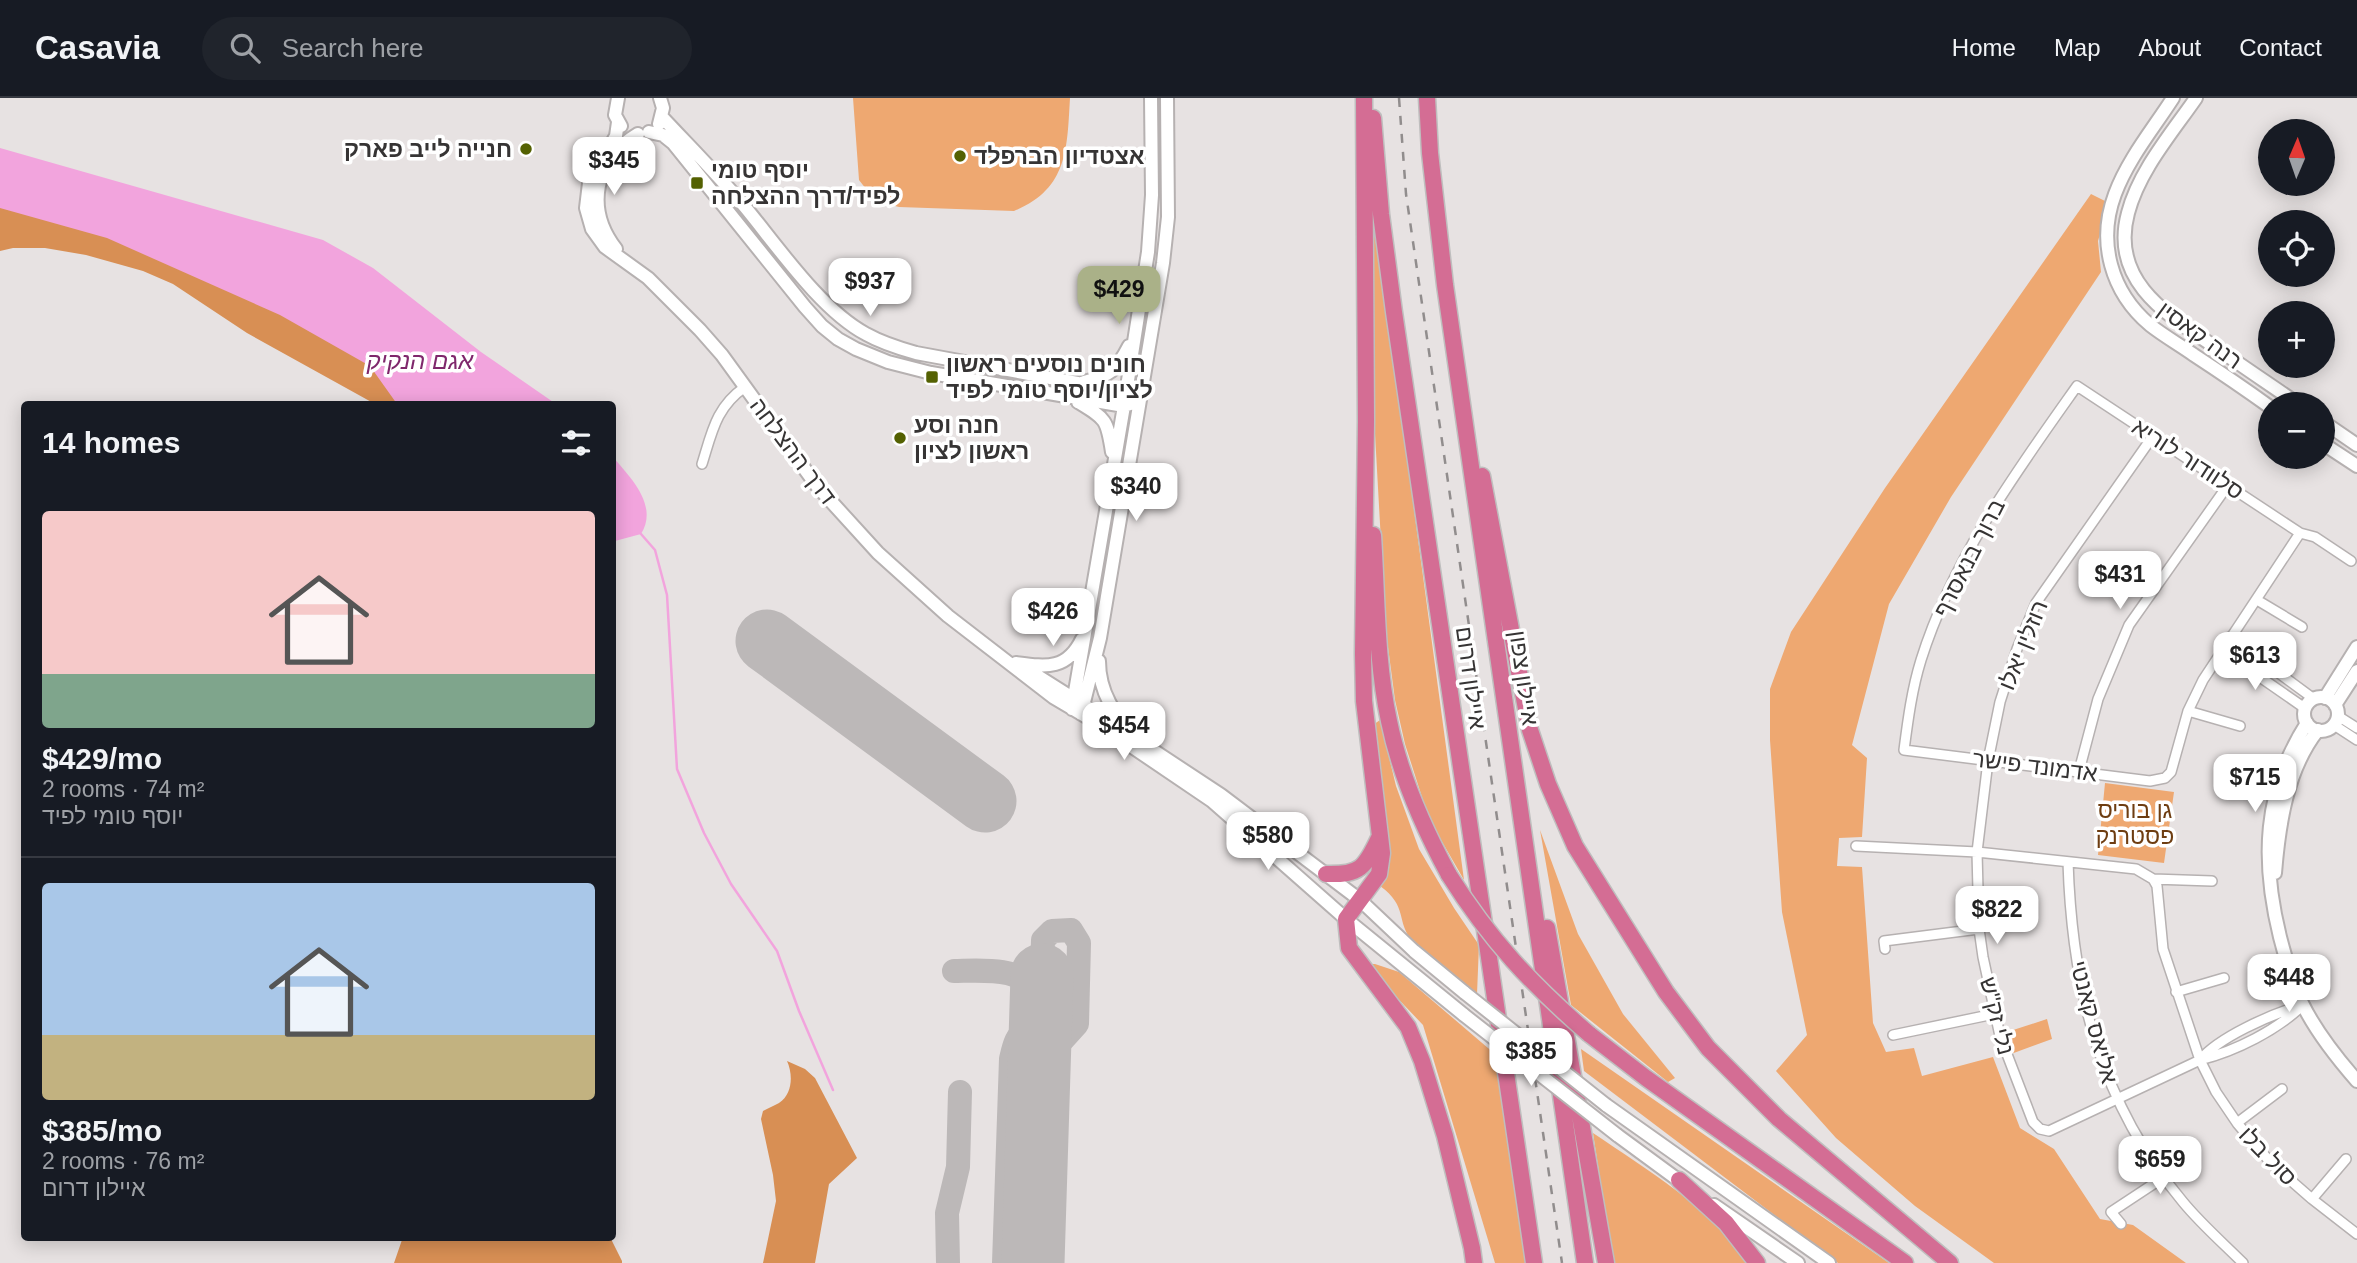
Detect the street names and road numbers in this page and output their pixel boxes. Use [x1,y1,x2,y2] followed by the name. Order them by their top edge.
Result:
[2153,296,2247,374] street label: רנה קאסין
[745,393,841,509] street label: דרך ההצלחה
[2127,413,2249,505] street label: סלוודור לוריא
[1928,495,2010,621] street label: ברוך בנאסרף
[1993,596,2053,694] street label: רוזלין יאלו
[1451,625,1491,732] street label: איילון דרום
[1504,629,1544,728] street label: איילון צפון
[1971,745,2099,787] street label: אדמונד פישר
[2065,958,2123,1087] street label: אליאס קאנטי
[1975,975,2019,1057] street label: נלי זק"ש
[2234,1121,2302,1191] street label: סול בלו

